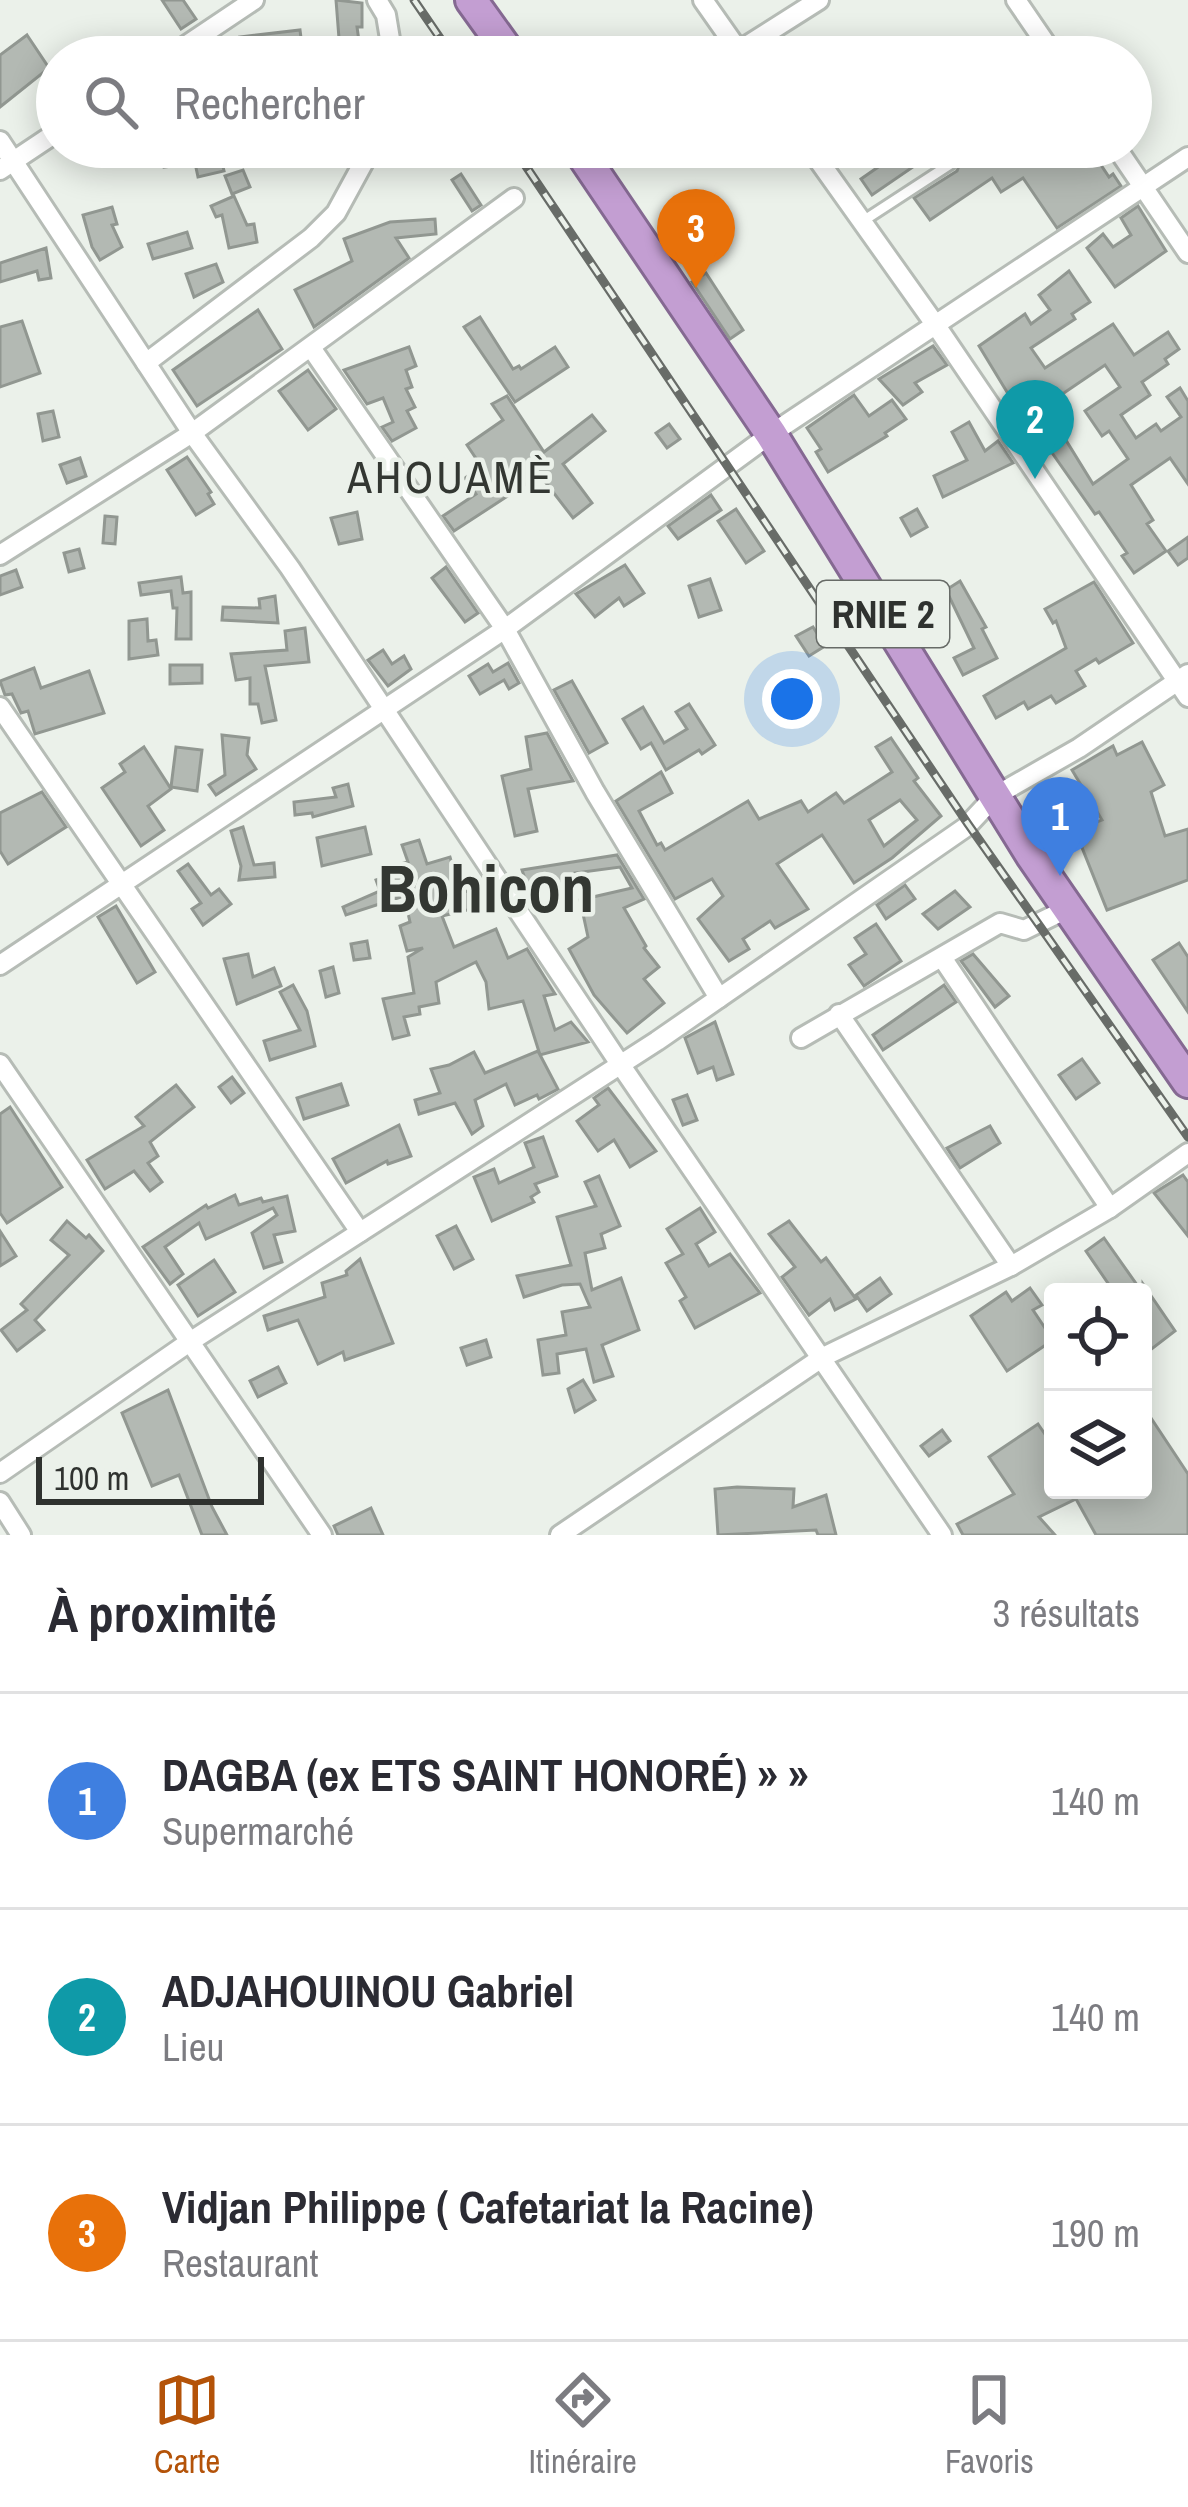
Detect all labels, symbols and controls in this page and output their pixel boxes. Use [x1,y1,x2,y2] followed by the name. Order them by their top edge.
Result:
[36,36,1152,168] search box
[78,69,144,135] icon: search
[174,72,365,133] text: Rechercher
[657,189,735,288] pin: 3
[996,380,1074,479] pin: 2
[346,446,555,507] district label: AHOUAMÈ
[817,581,949,647] road number: RNIE 2
[762,669,822,729] your location
[1021,777,1099,876] pin: 1
[378,844,594,933] district label: Bohicon
[1044,1283,1152,1499] map controls
[1044,1283,1152,1391] button: locate
[1044,1391,1152,1499] button: layers
[36,1451,264,1504] scale bar
[54,1456,129,1500] text: 100 m
[48,1579,277,1648] text: À proximité
[992,1587,1140,1639] text: 3 résultats
[162,1744,809,1805] text: DAGBA (ex ETS SAINT HONORÉ) » »
[78,1775,96,1827] text: 1
[1051,1775,1140,1827] text: 140 m
[162,1805,354,1857] text: Supermarché
[162,1960,574,2021] text: ADJAHOUINOU Gabriel
[78,1991,96,2043] text: 2
[1051,1991,1140,2043] text: 140 m
[162,2021,224,2073] text: Lieu
[162,2176,814,2237] text: Vidjan Philippe ( Cafetariat la Racine)
[78,2207,96,2259] text: 3
[1051,2207,1140,2259] text: 190 m
[162,2237,318,2289] text: Restaurant
[154,2367,220,2483] tab: Carte
[528,2367,637,2483] tab: Itinéraire
[945,2367,1034,2483] tab: Favoris

